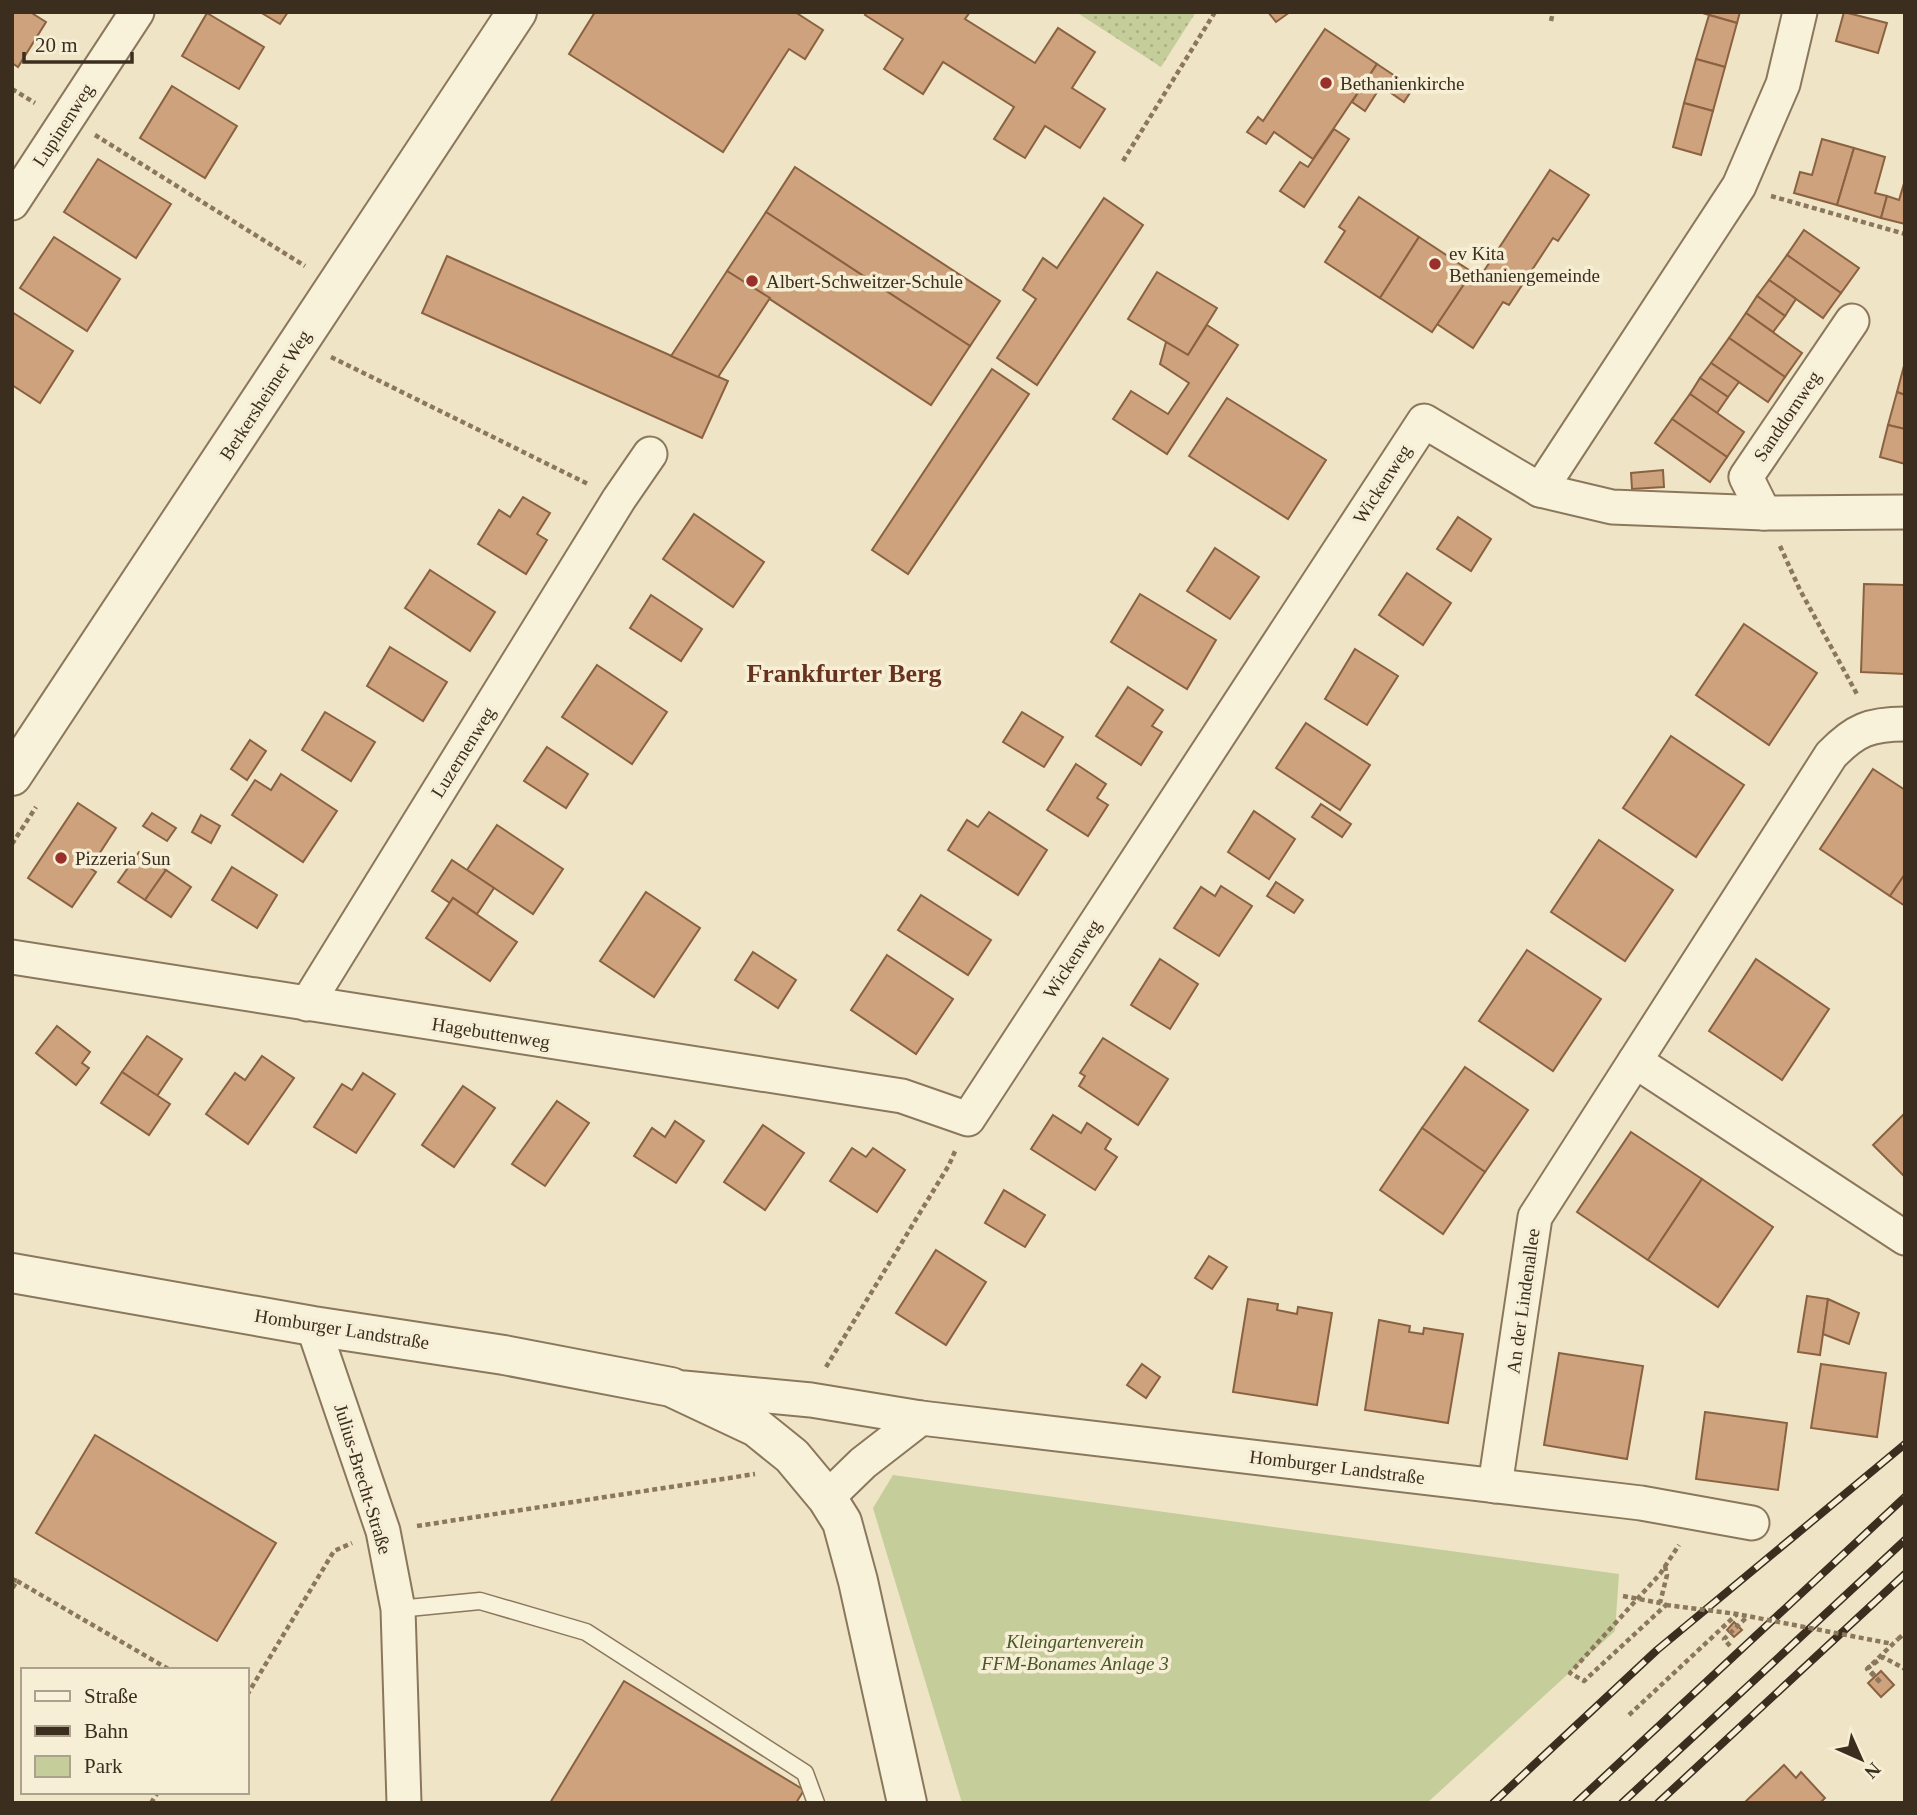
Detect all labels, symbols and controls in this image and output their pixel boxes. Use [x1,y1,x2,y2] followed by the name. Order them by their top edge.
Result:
[24,21,133,65] scale bar
[35,33,78,57] text: 20 m
[1340,73,1465,94] place label: Bethanienkirche
[1318,75,1334,91] marker: Bethanienkirche
[28,79,98,171] street label: Lupinenweg
[1449,243,1600,286] place label: ev Kita Bethaniengemeinde
[1427,256,1443,272] marker: ev Kita Bethaniengemeinde
[766,271,963,292] place label: Albert-Schweitzer-Schule
[744,273,760,289] marker: Albert-Schweitzer-Schule
[215,326,315,464] street label: Berkersheimer Weg
[1749,366,1825,465] street label: Sanddornweg
[1349,440,1416,527] street label: Wickenweg
[746,659,942,688] district label: Frankfurter Berg
[427,702,500,801] street label: Luzernenweg
[75,848,171,869] place label: Pizzeria Sun
[53,850,69,866] marker: Pizzeria Sun
[1039,915,1106,1002] street label: Wickenweg
[430,1013,552,1053] street label: Hagebuttenweg
[1502,1227,1544,1375] street label: An der Lindenallee
[253,1305,431,1353] street label: Homburger Landstraße
[330,1401,396,1557] street label: Julius-Brecht-Straße
[1248,1446,1426,1488] street label: Homburger Landstraße
[980,1631,1169,1674] park label: Kleingartenverein FFM-Bonames Anlage 3
[21,1668,248,1794] legend
[84,1684,138,1708] text: Straße
[84,1719,129,1743] text: Bahn
[1826,1724,1896,1794] north arrow
[84,1754,123,1778] text: Park
[1860,1758,1885,1783] text: N

